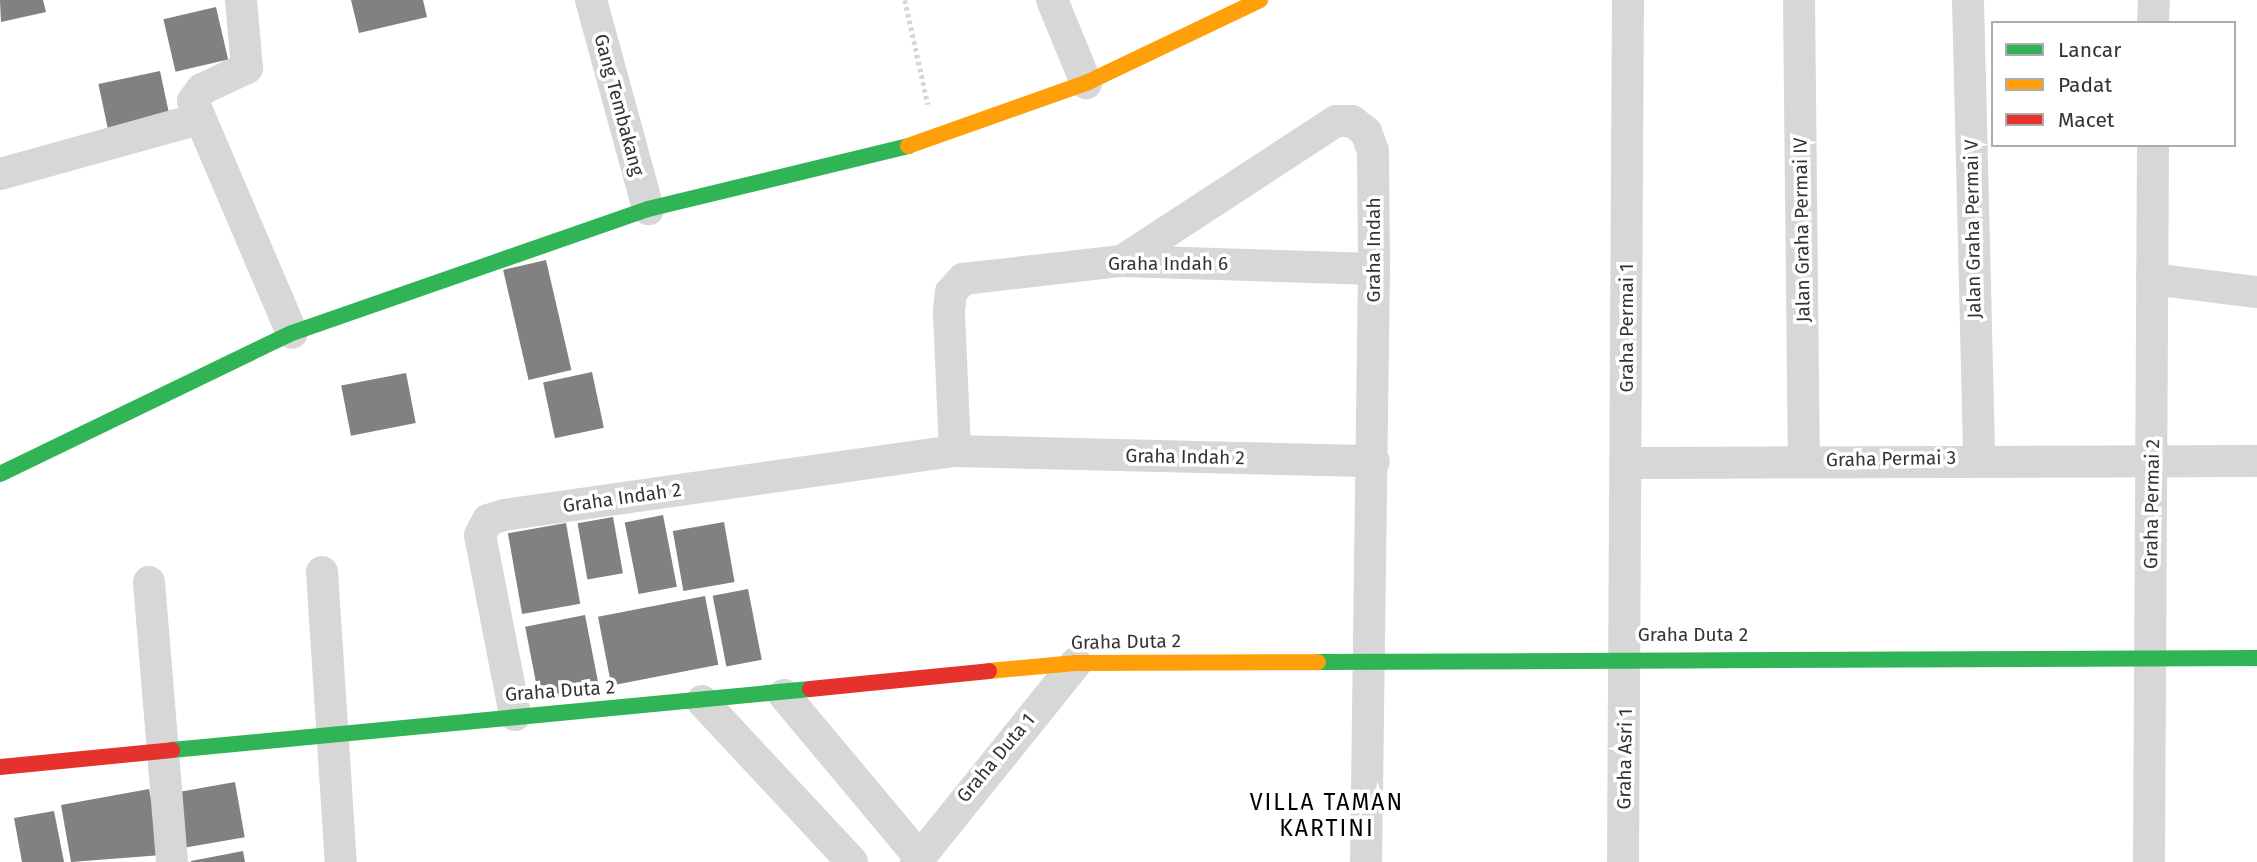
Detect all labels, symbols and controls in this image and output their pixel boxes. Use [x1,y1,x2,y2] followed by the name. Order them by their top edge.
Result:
[1991,21,2236,147] legend
[589,32,649,178] street label: Gang Tembakang
[2058,37,2121,63] text: Lancar
[2058,72,2112,98] text: Padat
[2058,107,2114,133] text: Macet
[1789,137,1815,323] street label: Jalan Graha Permai IV
[1960,139,1986,319] street label: Jalan Graha Permai V
[1363,197,1385,303] street label: Graha Indah
[1108,253,1228,275] street label: Graha Indah 6
[1616,264,1638,392] street label: Graha Permai 1
[2139,439,2165,569] street label: Graha Permai 2
[1125,445,1245,469] street label: Graha Indah 2
[1826,446,1956,472] street label: Graha Permai 3
[561,478,683,518] street label: Graha Indah 2
[1638,624,1748,646] street label: Graha Duta 2
[1071,630,1181,654] street label: Graha Duta 2
[504,676,616,706] street label: Graha Duta 2
[1613,708,1637,810] street label: Graha Asri 1
[952,709,1040,807] street label: Graha Duta 1
[1251,788,1403,842] district label: VILLA TAMAN KARTINI

